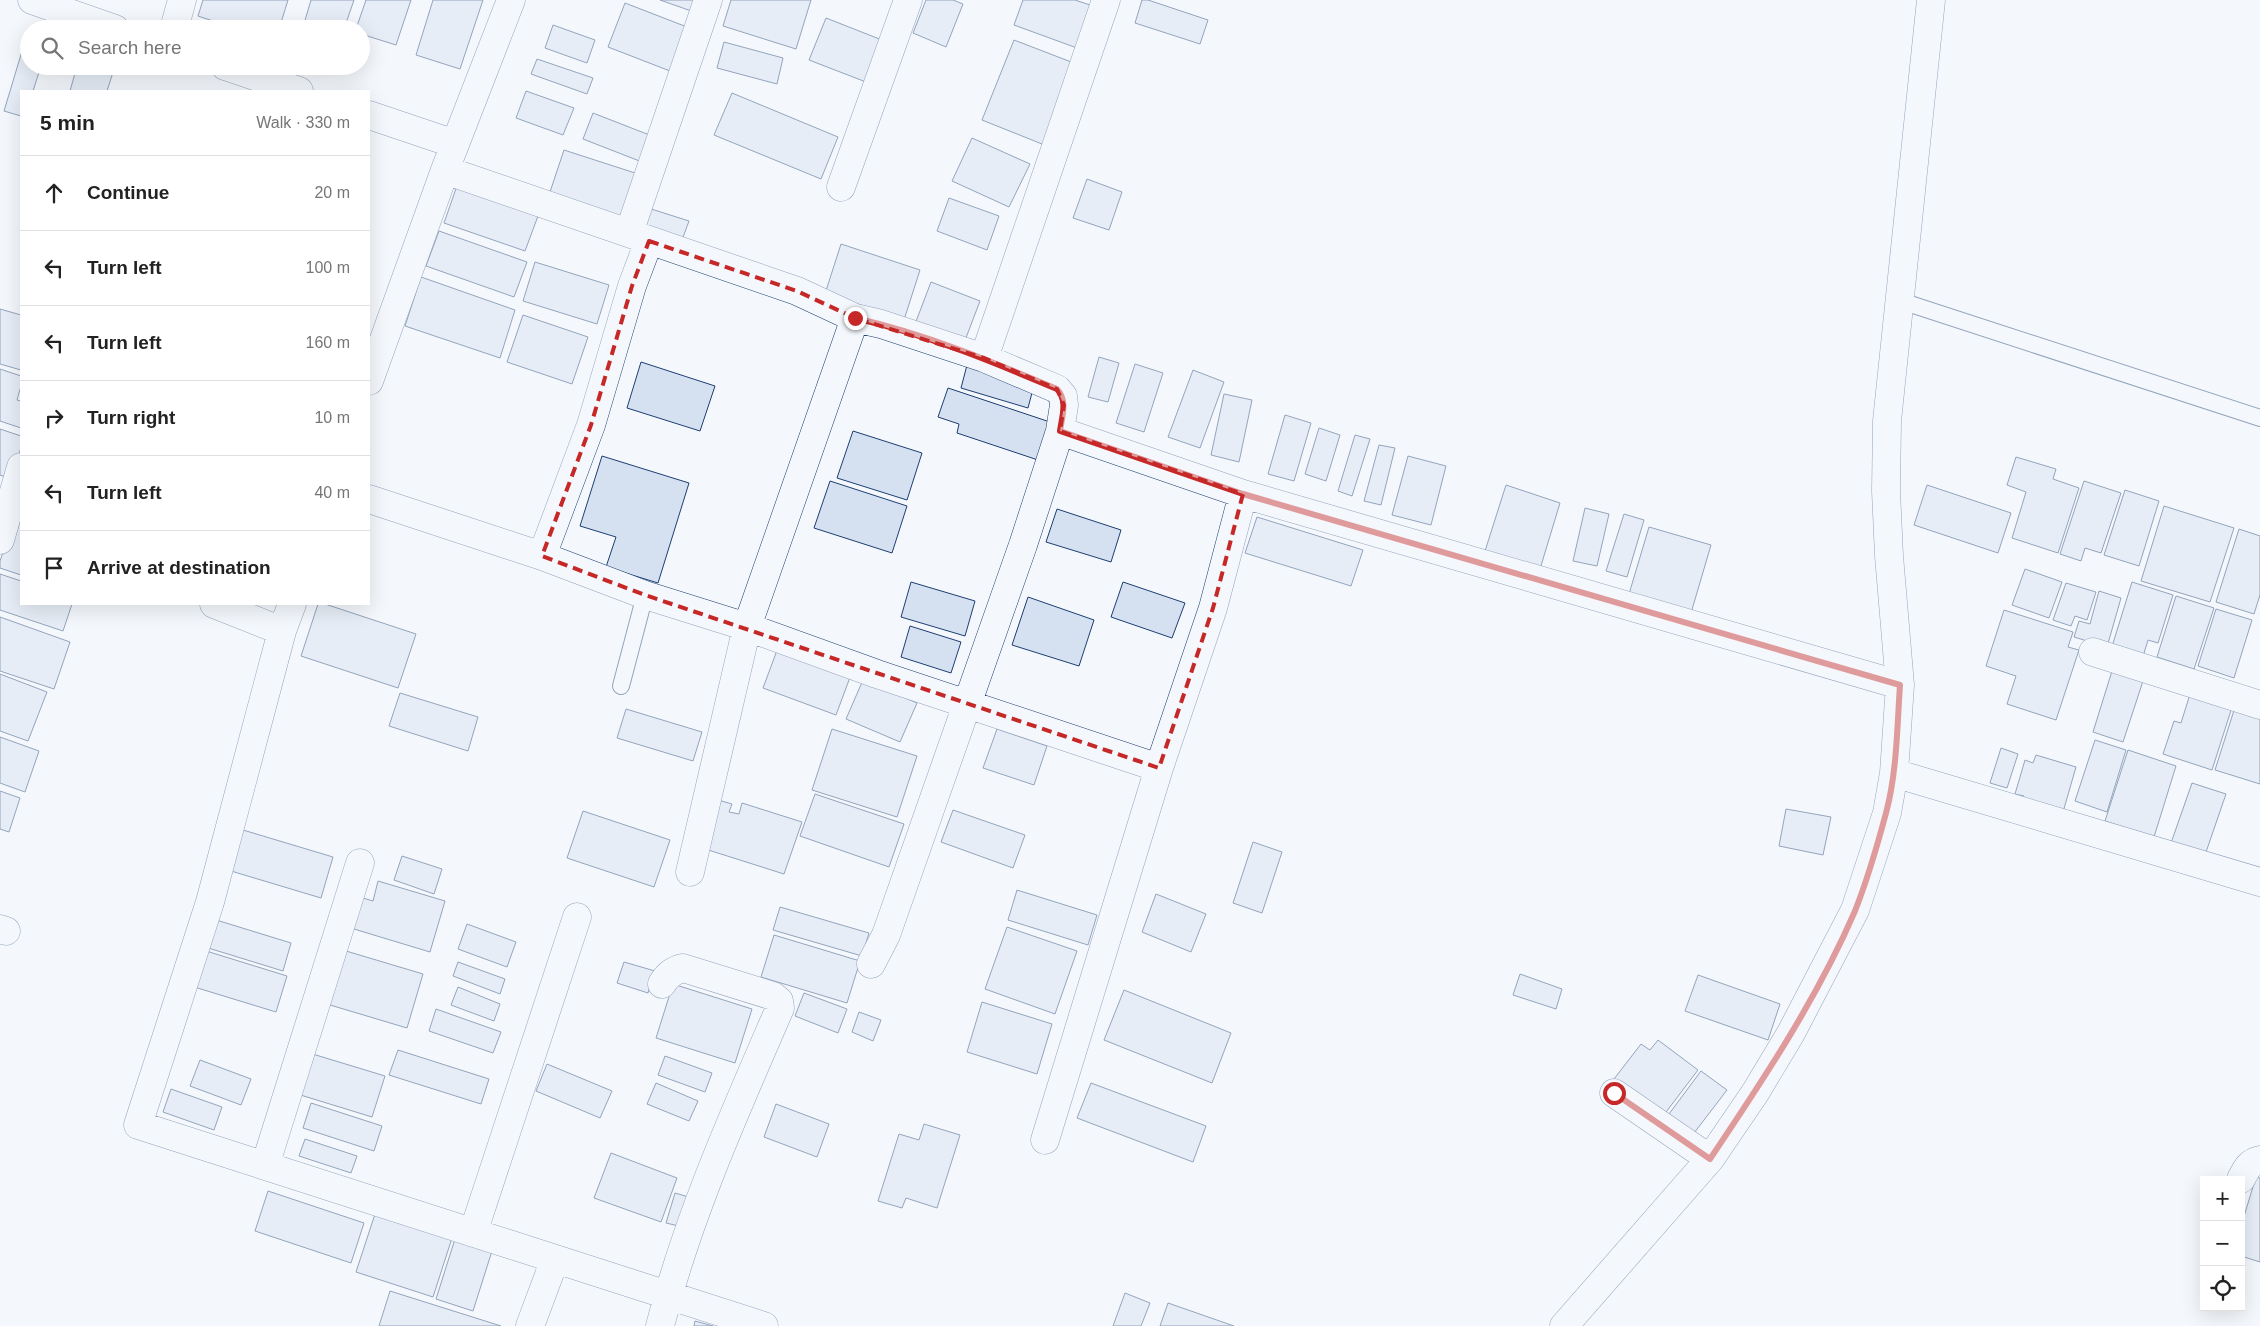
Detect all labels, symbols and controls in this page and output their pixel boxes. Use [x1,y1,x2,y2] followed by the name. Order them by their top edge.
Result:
[20,20,370,75] search box
[38,34,66,62] icon: search
[78,37,182,58] text: Search here
[40,111,95,134] text: 5 min
[256,114,350,131] text: Walk · 330 m
[40,179,68,207] icon: ahead
[87,182,169,203] text: Continue
[314,184,350,201] text: 20 m
[40,254,68,282] icon: left
[87,257,162,278] text: Turn left
[306,259,350,276] text: 100 m
[844,307,867,330] route end
[40,329,68,357] icon: left
[87,332,162,353] text: Turn left
[306,334,350,351] text: 160 m
[40,404,68,432] icon: right
[87,407,175,428] text: Turn right
[314,409,350,426] text: 10 m
[40,479,68,507] icon: left
[87,482,162,503] text: Turn left
[314,484,350,501] text: 40 m
[40,554,68,582] icon: arrive
[87,557,271,578] text: Arrive at destination
[1603,1082,1626,1105] route start
[2200,1176,2245,1311] map controls
[2200,1176,2245,1221] button: +
[2200,1221,2245,1266] button: −
[2200,1266,2245,1311] button: locate

